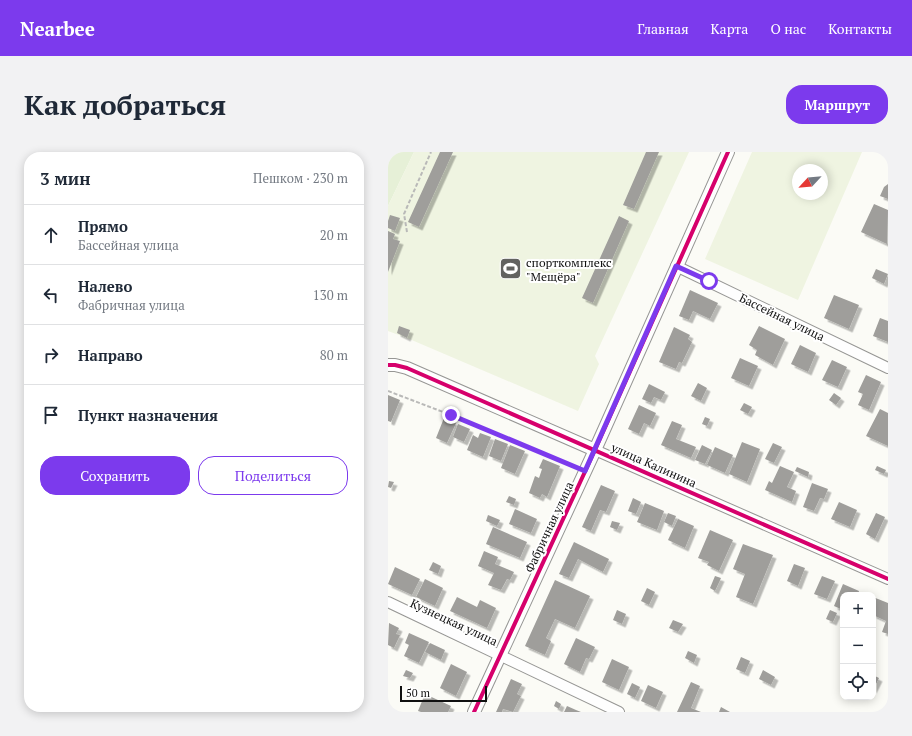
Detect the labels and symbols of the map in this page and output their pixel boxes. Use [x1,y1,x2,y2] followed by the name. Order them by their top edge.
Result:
[792,164,828,200] north arrow
[526,255,612,284] place label: спорткомплекс "Мещёра"
[498,256,524,282] sports icon: спорткомплекс "Мещёра"
[700,272,718,290] route start
[737,290,827,344] street label: Бассейная улица
[442,406,460,424] route end
[608,439,699,491] street label: улица Калинина
[521,479,577,575] street label: Фабричная улица
[408,595,500,649] street label: Кузнецкая улица
[400,684,487,703] scale bar

